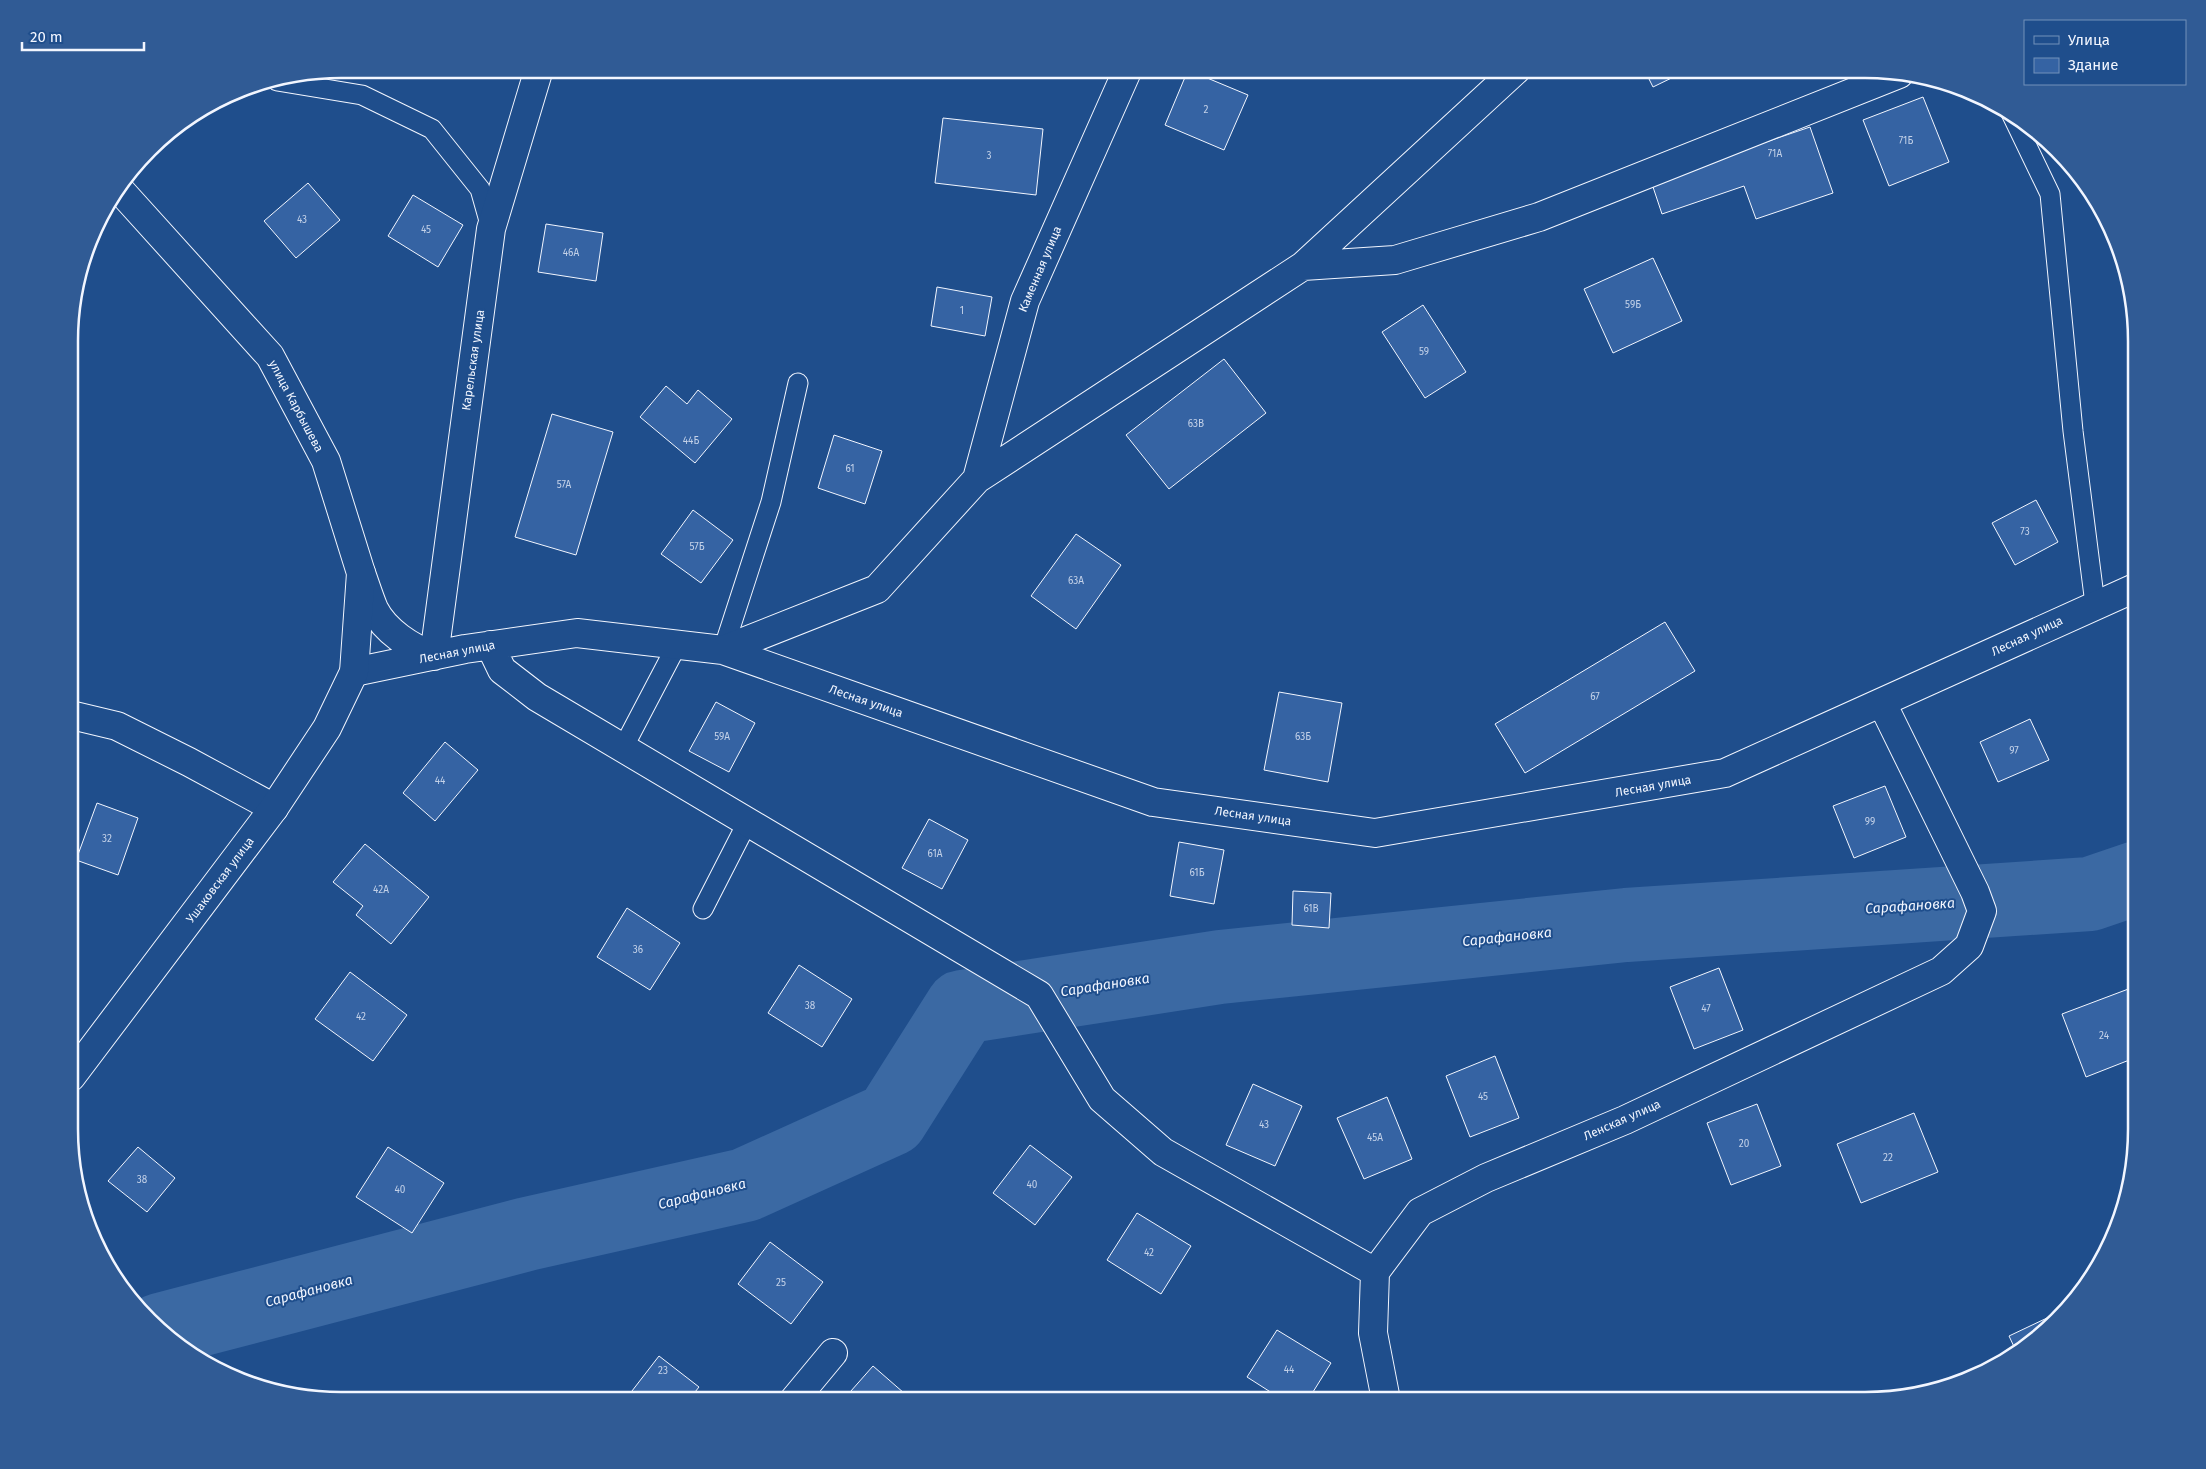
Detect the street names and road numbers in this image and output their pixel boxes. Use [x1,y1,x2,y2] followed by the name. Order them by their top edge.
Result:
[1016,224,1064,314] street label: Каменная улица
[459,309,487,411] street label: Карельская улица
[266,358,326,454] street label: улица Карбышева
[1989,613,2065,659] street label: Лесная улица
[418,638,496,666] street label: Лесная улица
[827,682,905,720] street label: Лесная улица
[1614,772,1692,800] street label: Лесная улица
[1214,804,1292,828] street label: Лесная улица
[183,834,257,926] street label: Ушаковская улица
[1581,1097,1663,1143] street label: Ленская улица

